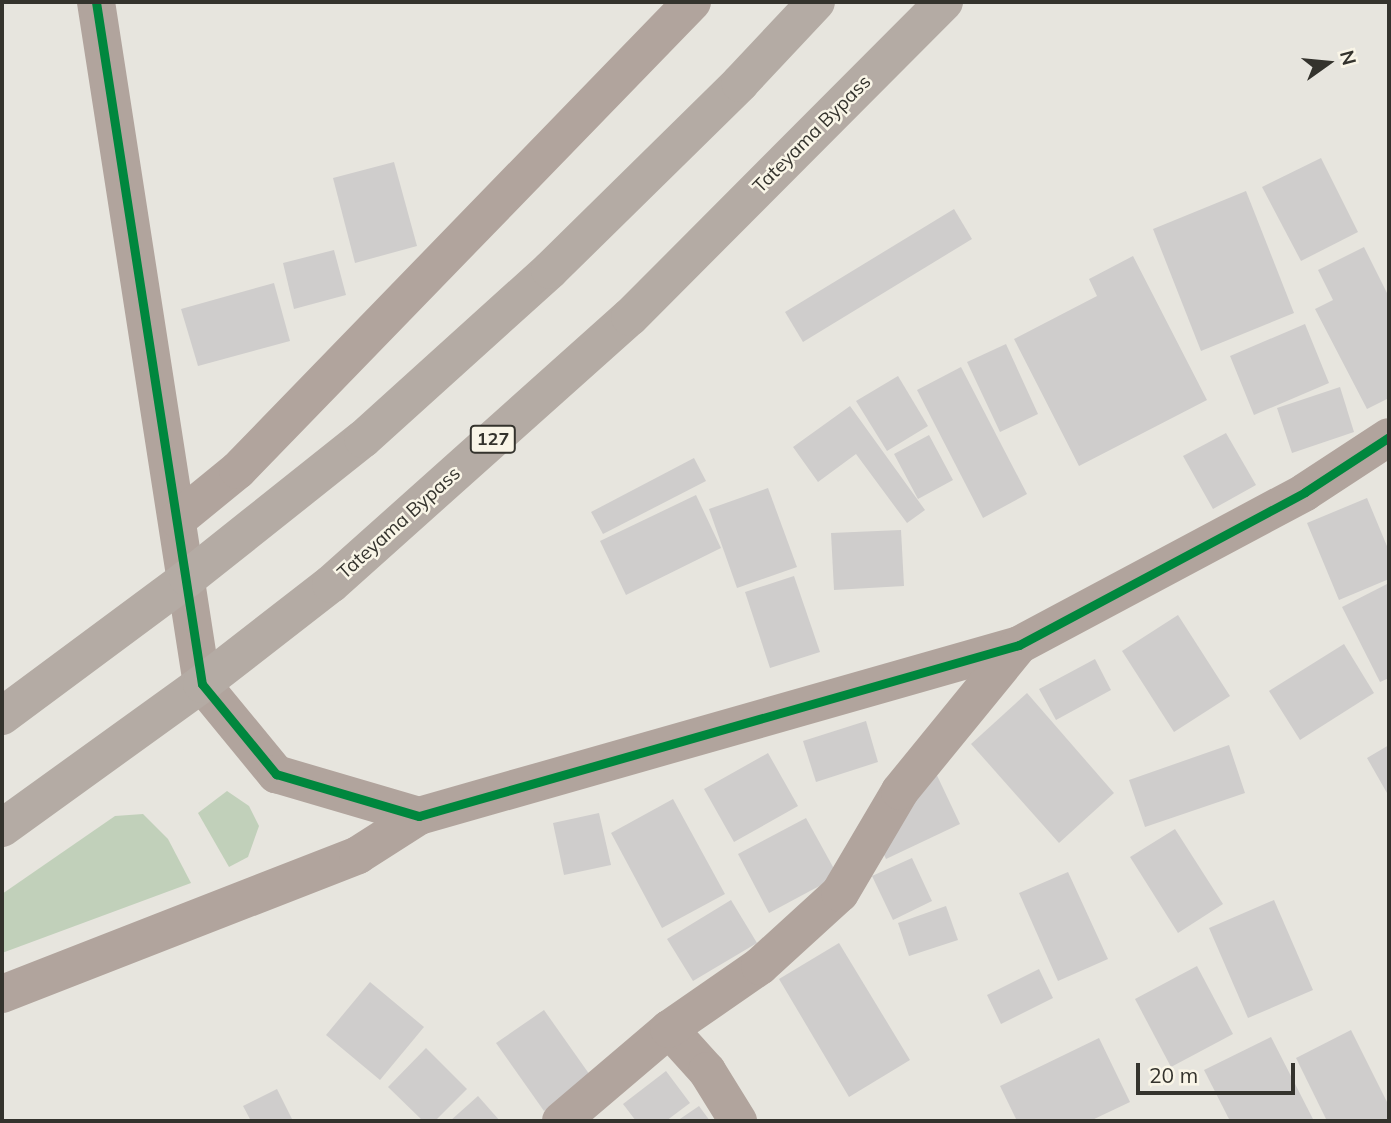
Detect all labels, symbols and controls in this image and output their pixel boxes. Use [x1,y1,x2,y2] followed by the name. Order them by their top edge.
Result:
[1293,28,1363,98] north arrow
[1335,48,1362,68] text: N
[748,70,876,198] street label: Tateyama Bypass
[468,424,518,454] road number: 127
[333,462,465,584] street label: Tateyama Bypass
[1139,1050,1298,1094] scale bar
[1149,1062,1198,1088] text: 20 m

